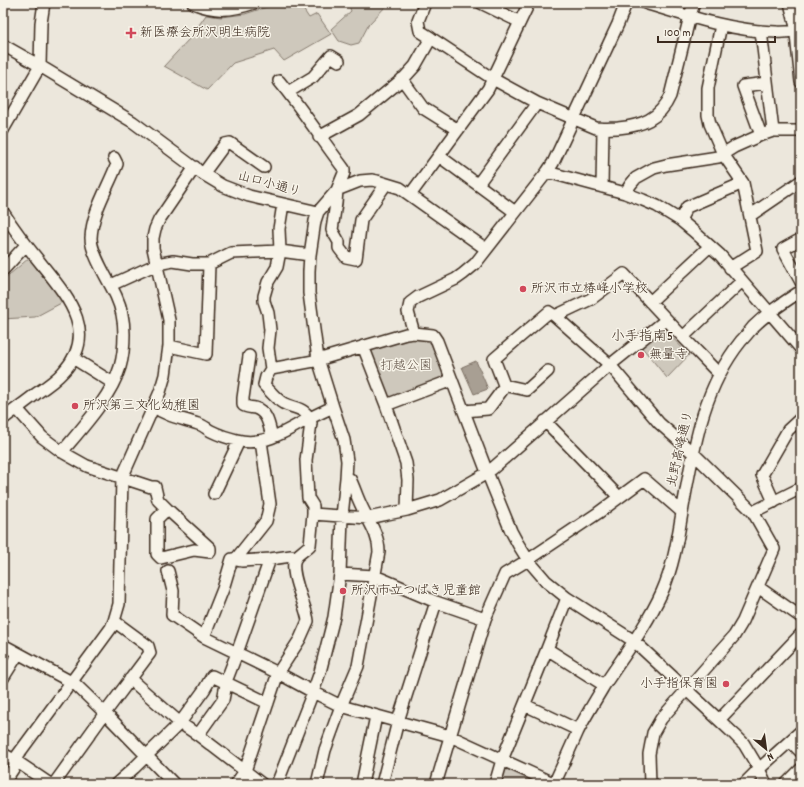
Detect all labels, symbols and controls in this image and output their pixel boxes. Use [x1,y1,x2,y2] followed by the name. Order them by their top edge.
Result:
[658,18,775,44] scale bar
[140,24,270,43] place label: 新医療会所沢明生病院
[664,25,691,42] text: 100 m
[125,27,137,39] marker: 新医療会所沢明生病院
[235,167,303,203] street label: 山口小通り
[531,280,648,299] place label: 所沢市立椿峰小学校
[518,284,528,294] marker: 所沢市立椿峰小学校
[611,327,673,347] district label: 小手指南5
[649,346,688,365] place label: 無量寺
[636,350,646,360] marker: 無量寺
[380,357,432,376] park label: 打越公園
[83,397,200,416] place label: 所沢第三文化幼稚園
[70,401,80,411] marker: 所沢第三文化幼稚園
[663,409,699,489] street label: 北野高峰通り
[351,582,481,601] place label: 所沢市立つばき児童館
[338,586,348,596] marker: 所沢市立つばき児童館
[640,675,718,694] place label: 小手指保育園
[721,679,731,689] marker: 小手指保育園
[746,729,786,769] north arrow
[763,748,776,765] text: N

